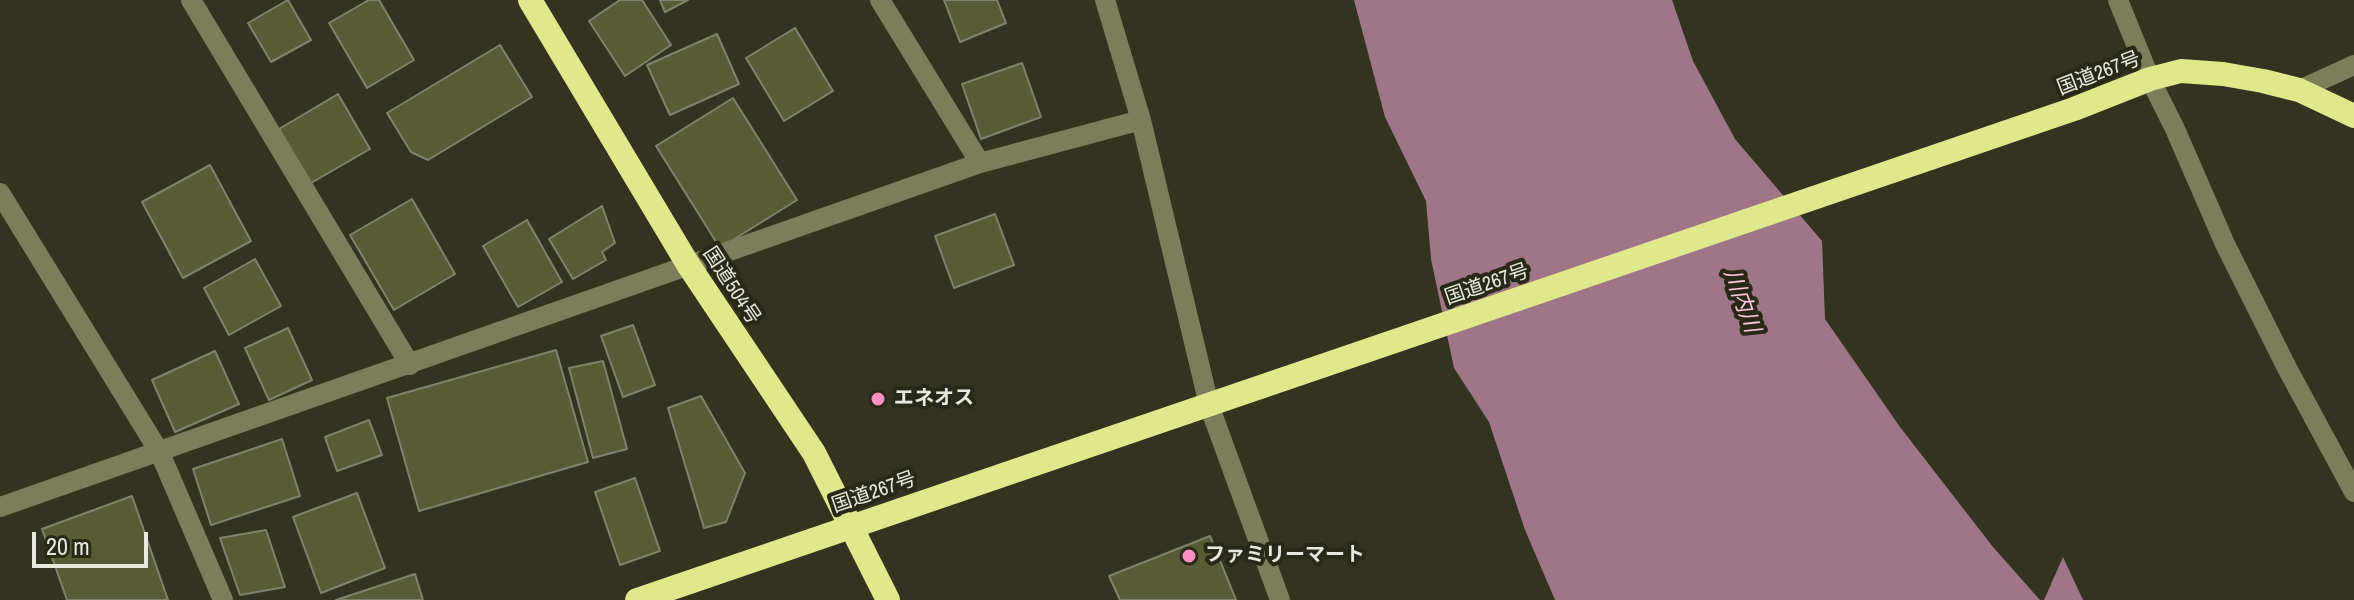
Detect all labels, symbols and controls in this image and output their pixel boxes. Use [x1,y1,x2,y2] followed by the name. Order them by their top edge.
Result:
[2054,47,2144,101] street label: 国道267号
[697,243,765,329] street label: 国道504号
[1442,259,1532,311] street label: 国道267号
[1717,265,1765,337] water label: 川内川
[894,387,974,411] place label: エネオス
[869,390,887,408] marker: エネオス
[829,467,919,519] street label: 国道267号
[36,516,152,566] scale bar
[46,530,90,562] text: 20 m
[1205,544,1365,568] place label: ファミリーマート
[1180,547,1198,565] marker: ファミリーマート

